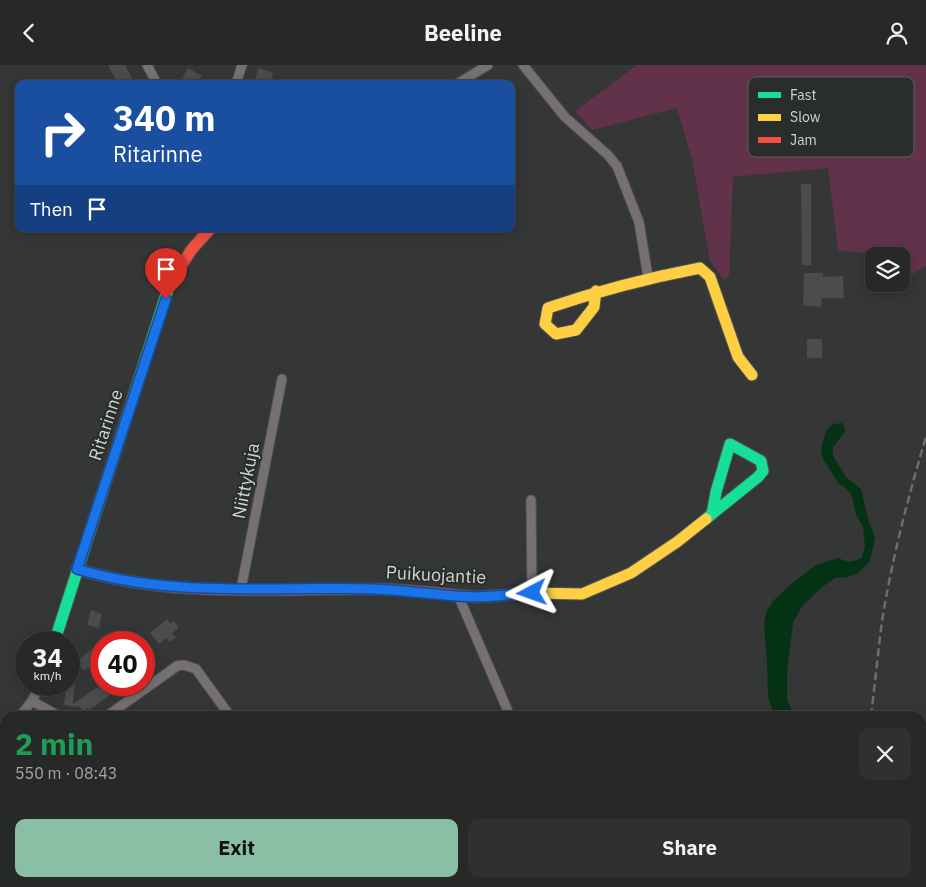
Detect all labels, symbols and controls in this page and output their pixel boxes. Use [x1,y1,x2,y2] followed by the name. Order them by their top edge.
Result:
[424,18,502,47] text: Beeline
[15,19,43,47] icon: back
[883,19,911,47] icon: person
[748,77,914,157] legend
[790,86,816,104] text: Fast
[113,95,216,141] text: 340 m
[30,100,95,165] icon: right
[790,108,821,126] text: Slow
[790,131,817,149] text: Jam
[113,139,203,168] text: Ritarinne
[83,195,111,223] icon: arrive
[30,197,73,221] text: Then
[865,247,910,292] map controls
[865,247,910,292] button: layers
[145,248,187,299] pin
[152,255,180,283] icon: arrive
[83,386,128,463] street label: Ritarinne
[227,441,264,521] street label: Niittykuja
[385,560,487,589] street label: Puikuojantie
[505,566,557,618] position arrow
[90,631,155,696] speed limit sign: 40
[32,641,63,674] text: 34
[33,668,62,683] text: km/h
[15,724,93,763] text: 2 min
[859,728,911,780] button: close
[15,763,117,783] text: 550 m · 08:43
[15,819,458,877] button: Exit
[468,819,911,877] button: Share

